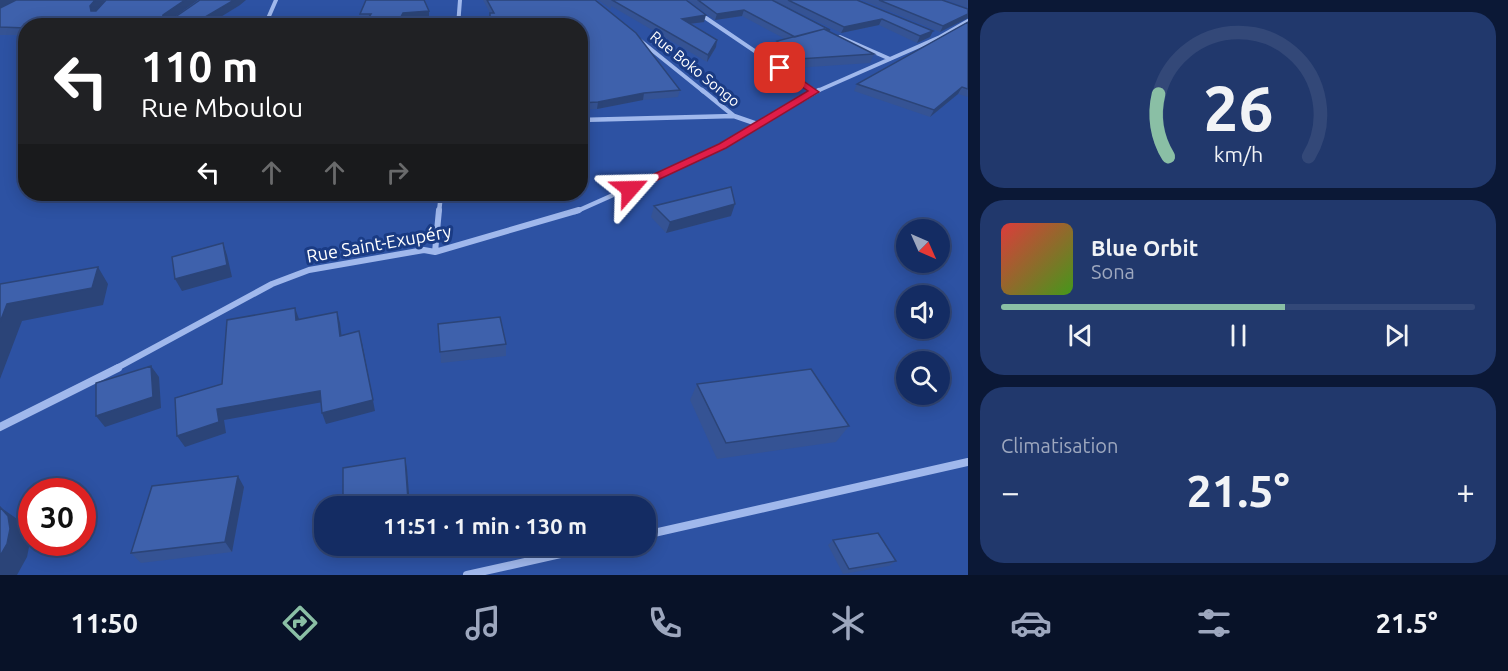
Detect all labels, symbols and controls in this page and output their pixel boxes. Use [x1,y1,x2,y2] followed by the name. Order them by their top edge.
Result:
[647,27,743,110] street label: Rue Boko Songo
[42,42,120,120] icon: left
[754,42,805,93] pin
[141,43,258,90] text: 110 m
[763,51,796,84] icon: arrive
[1203,73,1273,143] text: 26
[141,92,303,122] text: Rue Mboulou
[1213,142,1263,166] text: km/h
[192,156,225,189] icon: left
[255,156,288,189] icon: ahead
[318,156,351,189] icon: ahead
[381,156,414,189] icon: right
[598,157,662,221] position arrow
[896,219,950,273] north arrow
[896,219,950,405] map controls
[305,220,453,266] street label: Rue Saint-Exupéry
[1091,235,1198,260] text: Blue Orbit
[1091,260,1135,283] text: Sona
[896,285,950,339] button: sound
[1064,319,1097,352] icon: previous
[1222,319,1255,352] icon: pause
[1380,319,1413,352] icon: next
[896,351,950,405] button: search
[1001,434,1118,457] text: Climatisation
[1186,465,1290,516] text: 21.5°
[1001,473,1020,510] text: −
[1456,473,1475,510] text: +
[18,478,96,556] speed limit sign: 30
[383,513,587,538] text: 11:51 · 1 min · 130 m
[279,602,321,644] icon: directions
[462,602,504,644] icon: music
[644,602,686,644] icon: phone
[827,602,869,644] icon: climate
[1010,602,1052,644] icon: car
[1193,602,1235,644] icon: filters
[70,608,138,638] text: 11:50
[1376,608,1438,638] text: 21.5°

